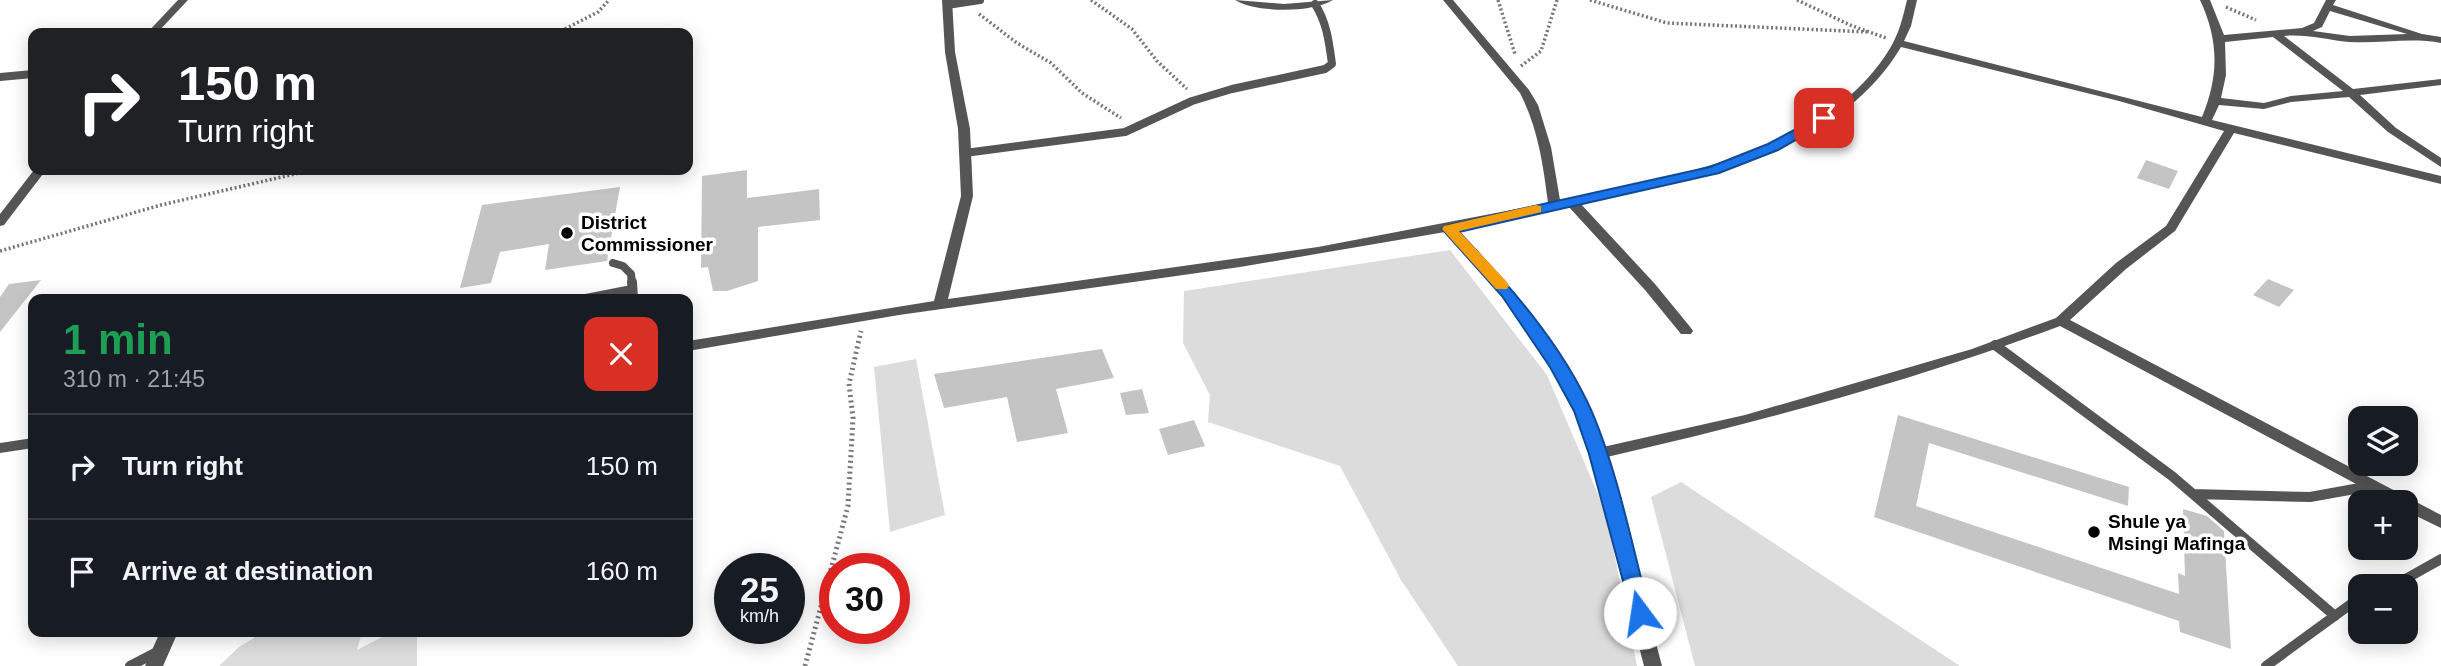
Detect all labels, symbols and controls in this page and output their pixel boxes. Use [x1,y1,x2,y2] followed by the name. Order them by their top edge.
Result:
[63,56,154,147] icon: right
[178,56,317,110] text: 150 m
[1794,88,1854,148] pin
[1805,99,1843,137] icon: arrive
[178,113,314,149] text: Turn right
[581,212,714,255] place label: District Commissioner
[559,225,575,241] marker: District Commissioner
[63,316,173,363] text: 1 min
[584,317,658,391] button: close
[63,366,205,392] text: 310 m · 21:45
[2348,406,2418,644] map controls
[2348,406,2418,476] button: layers
[63,448,101,486] icon: right
[122,451,243,481] text: Turn right
[586,451,658,481] text: 150 m
[2348,490,2418,560] button: +
[2108,511,2246,554] place label: Shule ya Msingi Mafinga
[2086,524,2102,540] marker: Shule ya Msingi Mafinga
[63,553,101,591] icon: arrive
[819,553,910,644] speed limit sign: 30
[122,556,373,586] text: Arrive at destination
[586,556,658,586] text: 160 m
[740,570,779,609] text: 25
[2348,574,2418,644] button: −
[1603,576,1677,650] position arrow
[740,606,779,626] text: km/h

